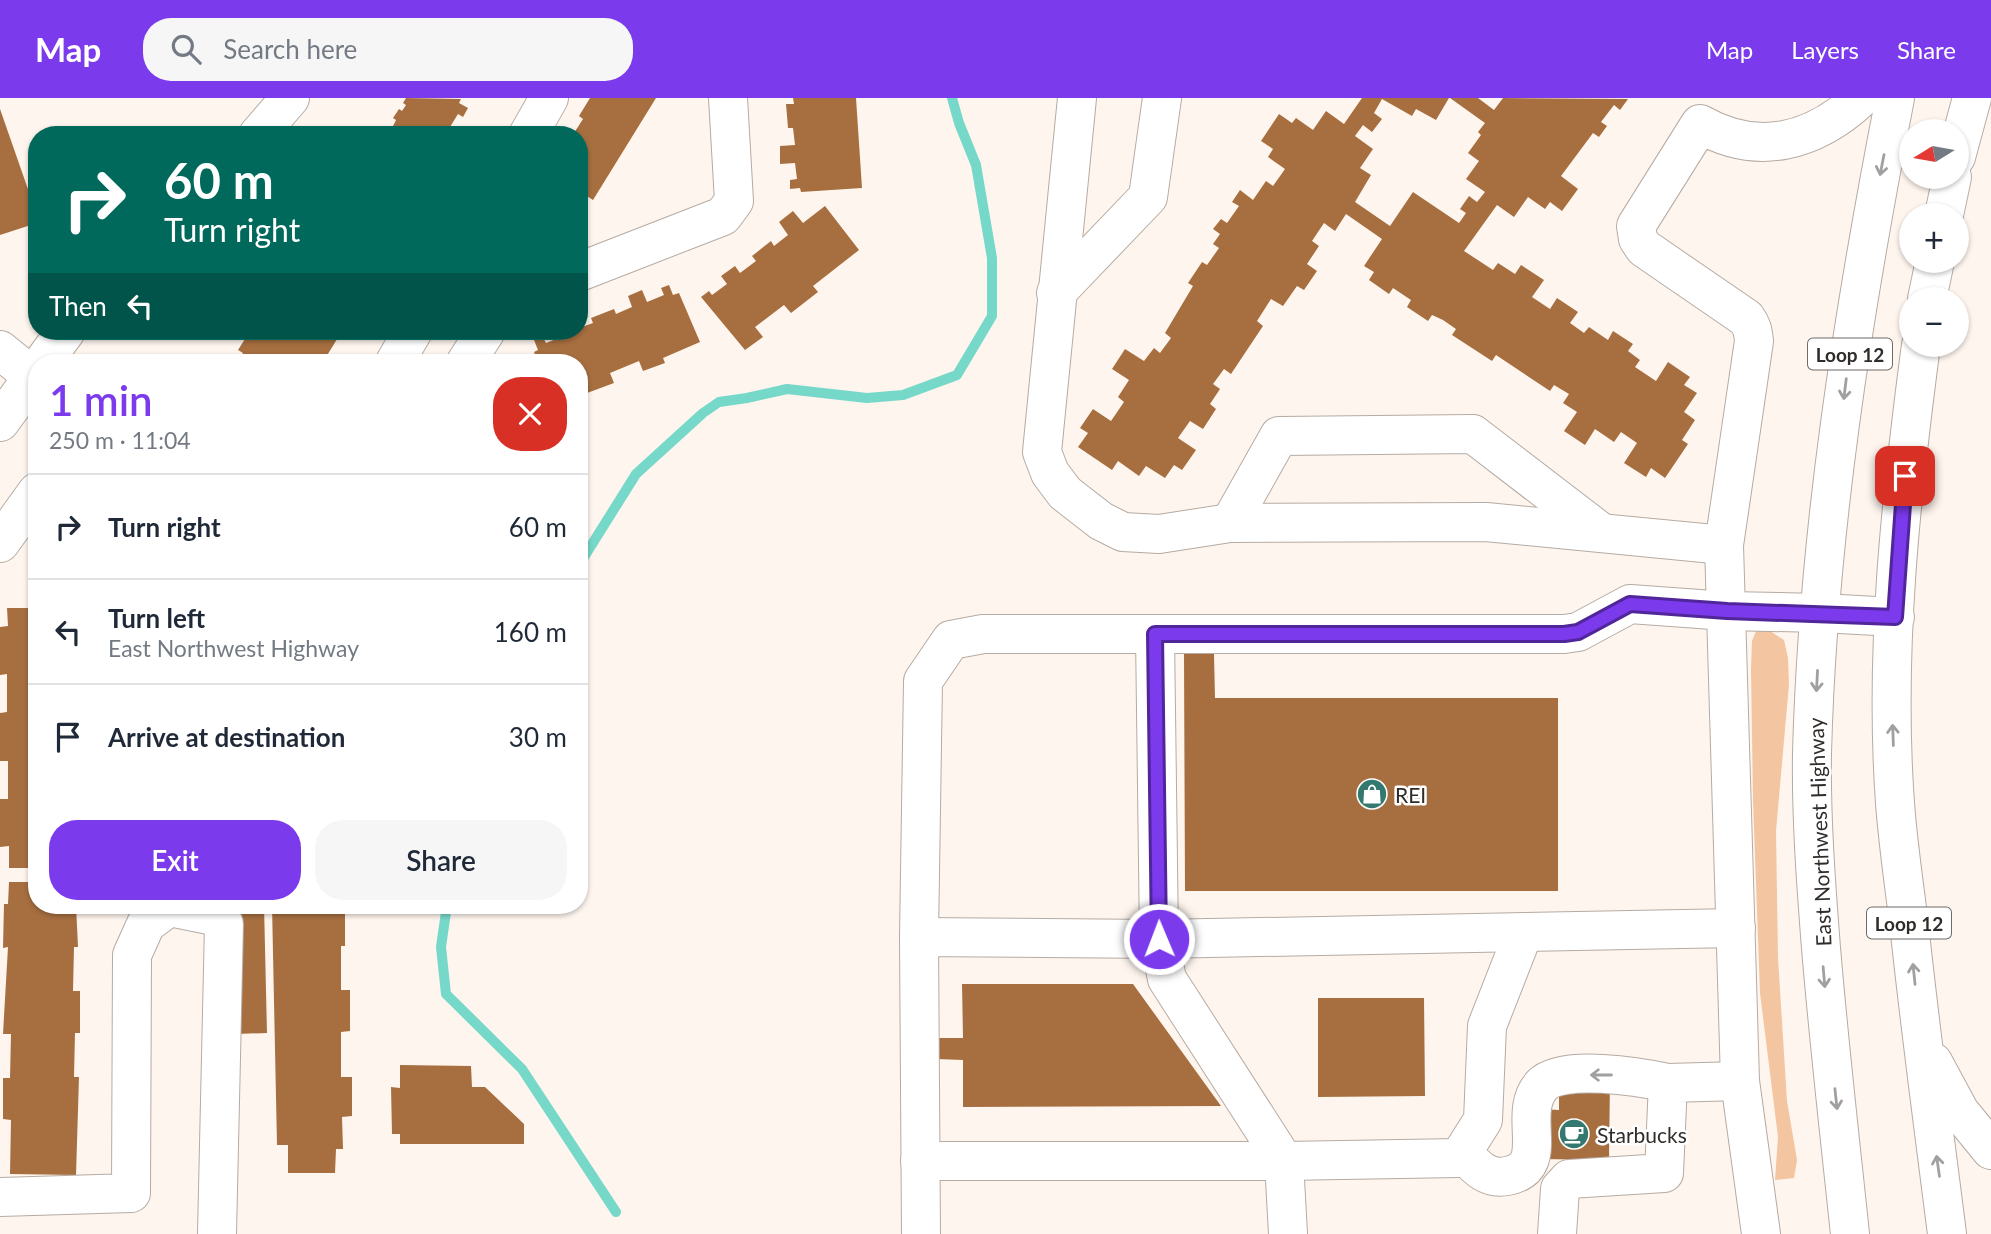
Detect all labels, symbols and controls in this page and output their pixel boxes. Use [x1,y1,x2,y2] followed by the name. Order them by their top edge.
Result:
[143,18,633,81] search box
[35,29,101,69] text: Map
[167,30,205,68] icon: search
[223,33,357,65] text: Search here
[1706,35,1753,64] text: Map
[1791,35,1859,64] text: Layers
[1897,35,1956,64] text: Share
[1899,119,1969,189] north arrow
[1899,119,1969,357] map controls
[164,151,274,209] text: 60 m
[1875,153,1888,176] one-way arrow
[49,154,140,245] icon: right
[1899,203,1969,273] button: +
[164,210,300,249] text: Turn right
[121,287,159,325] icon: left
[1899,287,1969,357] button: −
[49,290,107,322] text: Then
[1808,338,1892,370] road number: Loop 12
[49,375,153,425] text: 1 min
[493,377,567,451] button: close
[1839,378,1852,400] one-way arrow
[49,426,191,454] text: 250 m · 11:04
[1875,446,1935,506] pin
[1886,457,1924,495] icon: arrive
[49,508,87,546] icon: right
[108,511,221,543] text: Turn right
[509,511,567,543] text: 60 m
[108,602,205,634] text: Turn left
[49,613,87,651] icon: left
[494,616,567,648] text: 160 m
[108,634,359,662] text: East Northwest Highway
[1810,670,1823,693] one-way arrow
[1803,717,1835,947] street label: East Northwest Highway
[49,718,87,756] icon: arrive
[108,721,345,753] text: Arrive at destination
[509,721,567,753] text: 30 m
[1887,724,1900,747] one-way arrow
[1355,777,1389,811] shop icon: REI
[1395,782,1426,807] place label: REI
[49,820,301,900] button: Exit
[315,820,567,900] button: Share
[1122,902,1196,976] position arrow
[1867,908,1951,938] road number: Loop 12
[1908,963,1921,986] one-way arrow
[1818,965,1831,988] one-way arrow
[1590,1068,1613,1082] one-way arrow
[1829,1088,1842,1110] one-way arrow
[1557,1117,1591,1151] cafe icon: Starbucks
[1597,1122,1687,1147] place label: Starbucks
[1932,1155,1945,1178] one-way arrow

